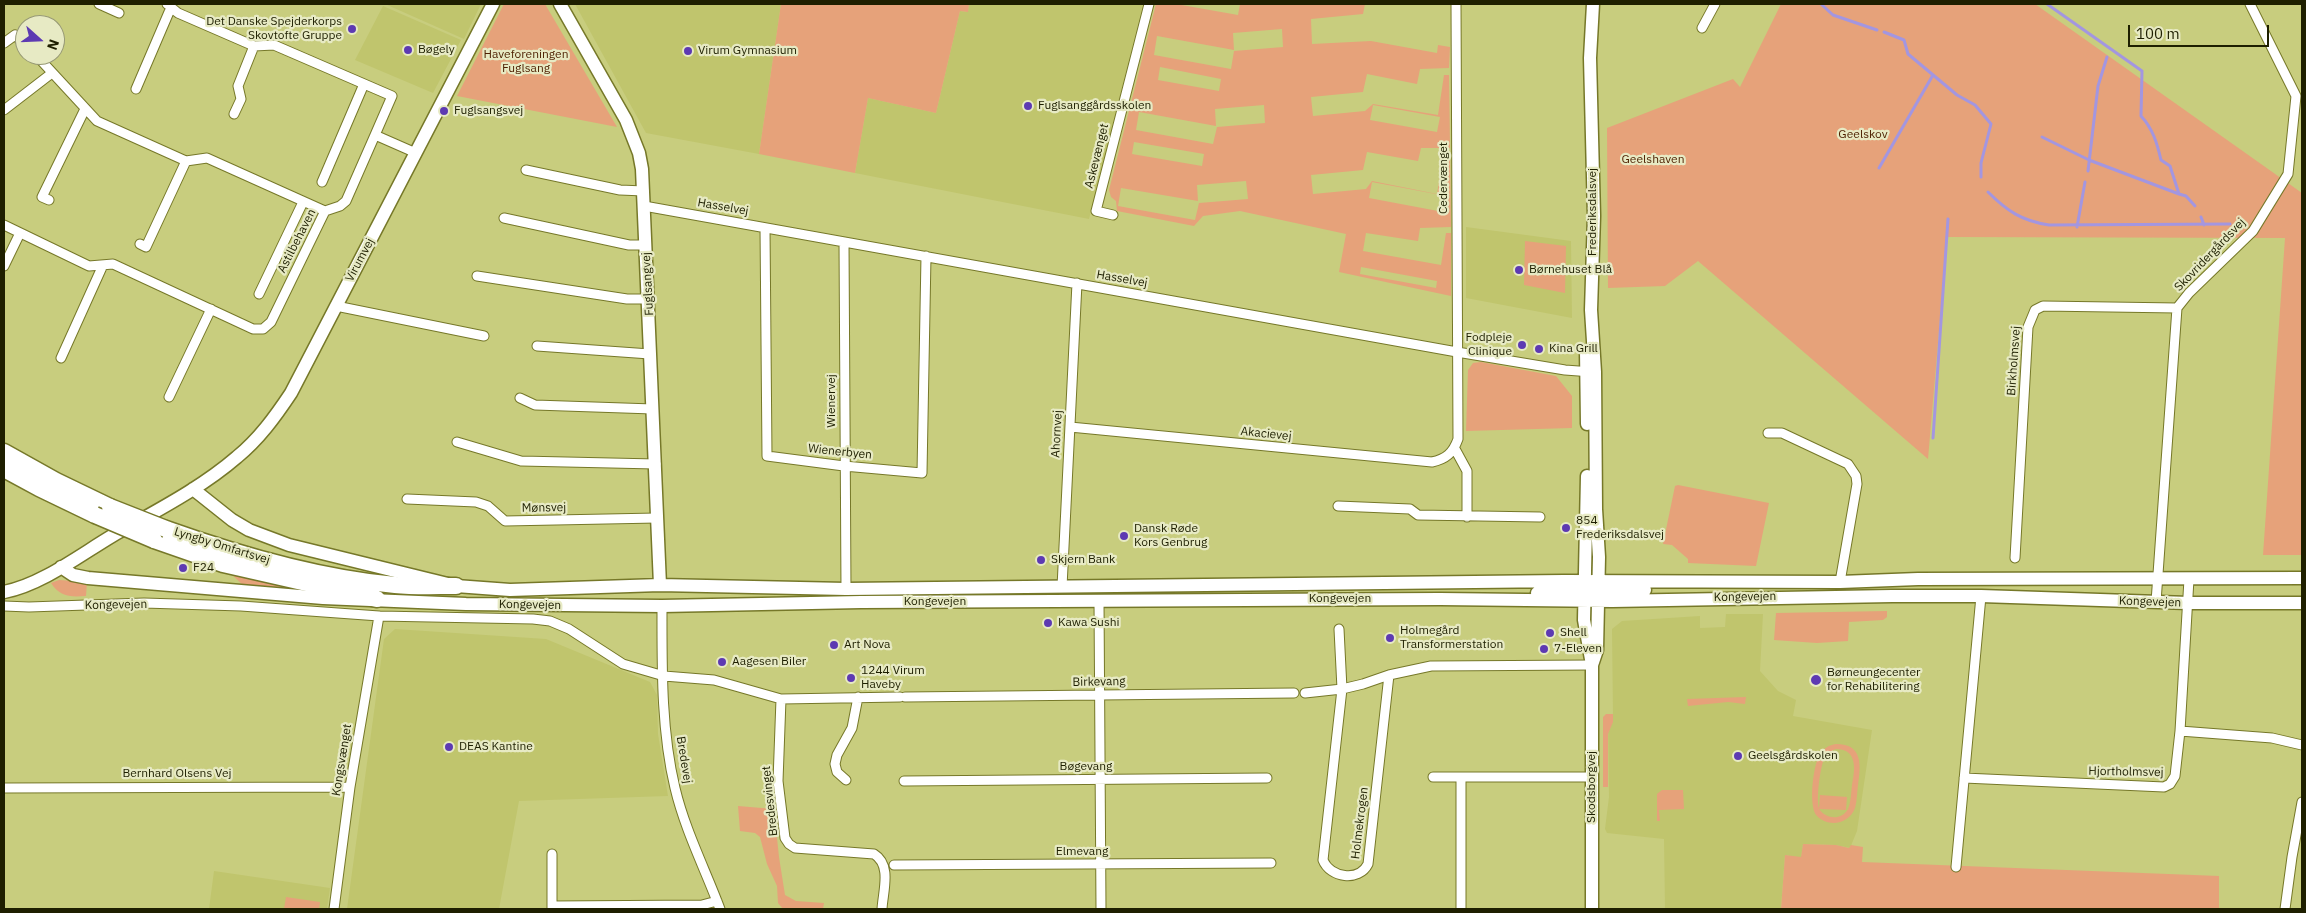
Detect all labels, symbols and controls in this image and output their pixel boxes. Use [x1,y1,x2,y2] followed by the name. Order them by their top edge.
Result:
[15,15,65,65] north arrow
[206,15,342,43] place label: Det Danske Spejderkorps Skovtofte Gruppe
[2131,15,2272,47] scale bar
[346,23,358,35] marker: Det Danske Spejderkorps Skovtofte Gruppe
[2136,24,2180,43] text: 100 m
[43,37,63,53] text: N
[418,43,455,57] place label: Bøgely
[402,44,414,56] marker: Bøgely
[698,44,797,58] place label: Virum Gymnasium
[682,45,694,57] marker: Virum Gymnasium
[484,48,568,76] park label: Haveforeningen Fuglsang
[1038,99,1151,113] place label: Fuglsanggårdsskolen
[1022,100,1034,112] marker: Fuglsanggårdsskolen
[454,104,523,118] place label: Fuglsangsvej
[438,105,450,117] marker: Fuglsangsvej
[1082,122,1112,190] street label: Askevænget
[1838,128,1888,142] park label: Geelskov
[1437,142,1451,214] street label: Cedervænget
[1622,153,1684,167] park label: Geelshaven
[1586,168,1600,256] street label: Frederiksdalsvej
[696,195,750,219] street label: Hasselvej
[275,207,319,275] street label: Astilbehaven
[2172,216,2248,294] street label: Skovridergårdsvej
[343,236,377,284] street label: Virumvej
[639,252,657,316] street label: Fuglsangvej
[1529,263,1612,277] place label: Børnehuset Blå
[1513,264,1525,276] marker: Børnehuset Blå
[1095,267,1149,291] street label: Hasselvej
[2004,326,2024,396] street label: Birkholmsvej
[1466,331,1512,359] place label: Fodpleje Clinique
[1516,339,1528,351] marker: Fodpleje Clinique
[1549,342,1598,356] place label: Kina Grill
[1533,343,1545,355] marker: Kina Grill
[825,374,839,428] street label: Wienervej
[1049,410,1065,458] street label: Ahornvej
[1240,424,1292,444] street label: Akacievej
[807,441,873,463] street label: Wienerbyen
[522,500,566,516] street label: Mønsvej
[1576,514,1664,542] place label: 854 Frederiksdalsvej
[1134,522,1207,550] place label: Dansk Røde Kors Genbrug
[1560,522,1572,534] marker: 854 Frederiksdalsvej
[172,525,272,567] street label: Lyngby Omfartsvej
[1118,530,1130,542] marker: Dansk Røde Kors Genbrug
[1051,553,1115,567] place label: Skjern Bank
[1035,554,1047,566] marker: Skjern Bank
[193,561,214,575] place label: F24
[177,562,189,574] marker: F24
[1714,589,1776,605] street label: Kongevejen
[1309,592,1371,606] street label: Kongevejen
[2119,594,2181,610] street label: Kongevejen
[904,595,966,609] street label: Kongevejen
[85,597,147,613] street label: Kongevejen
[499,597,561,613] street label: Kongevejen
[1058,616,1120,630] place label: Kawa Sushi
[1042,617,1054,629] marker: Kawa Sushi
[1400,624,1503,652] place label: Holmegård Transformerstation
[1560,626,1587,640] place label: Shell
[1544,627,1556,639] marker: Shell
[1384,632,1396,644] marker: Holmegård Transformerstation
[844,638,890,652] place label: Art Nova
[828,639,840,651] marker: Art Nova
[1554,642,1602,656] place label: 7-Eleven
[1538,643,1550,655] marker: 7-Eleven
[732,655,806,669] place label: Aagesen Biler
[716,656,728,668] marker: Aagesen Biler
[861,664,925,692] place label: 1244 Virum Haveby
[1827,666,1920,694] place label: Børneungecenter for Rehabilitering
[845,672,857,684] marker: 1244 Virum Haveby
[1809,673,1823,687] marker: Børneungecenter for Rehabilitering
[1072,674,1126,690] street label: Birkevang
[329,723,355,797] street label: Kongsvænget
[673,735,695,785] street label: Bredevej
[459,740,533,754] place label: DEAS Kantine
[443,741,455,753] marker: DEAS Kantine
[1748,749,1838,763] place label: Geelsgårdskolen
[1732,750,1744,762] marker: Geelsgårdskolen
[1585,751,1599,823] street label: Skodsborgvej
[1060,760,1112,774] street label: Bøgevang
[2088,764,2164,780] street label: Hjortholmsvej
[759,765,781,837] street label: Bredesvinget
[122,767,232,781] street label: Bernhard Olsens Vej
[1348,786,1372,860] street label: Holmekrogen
[1056,845,1108,859] street label: Elmevang

